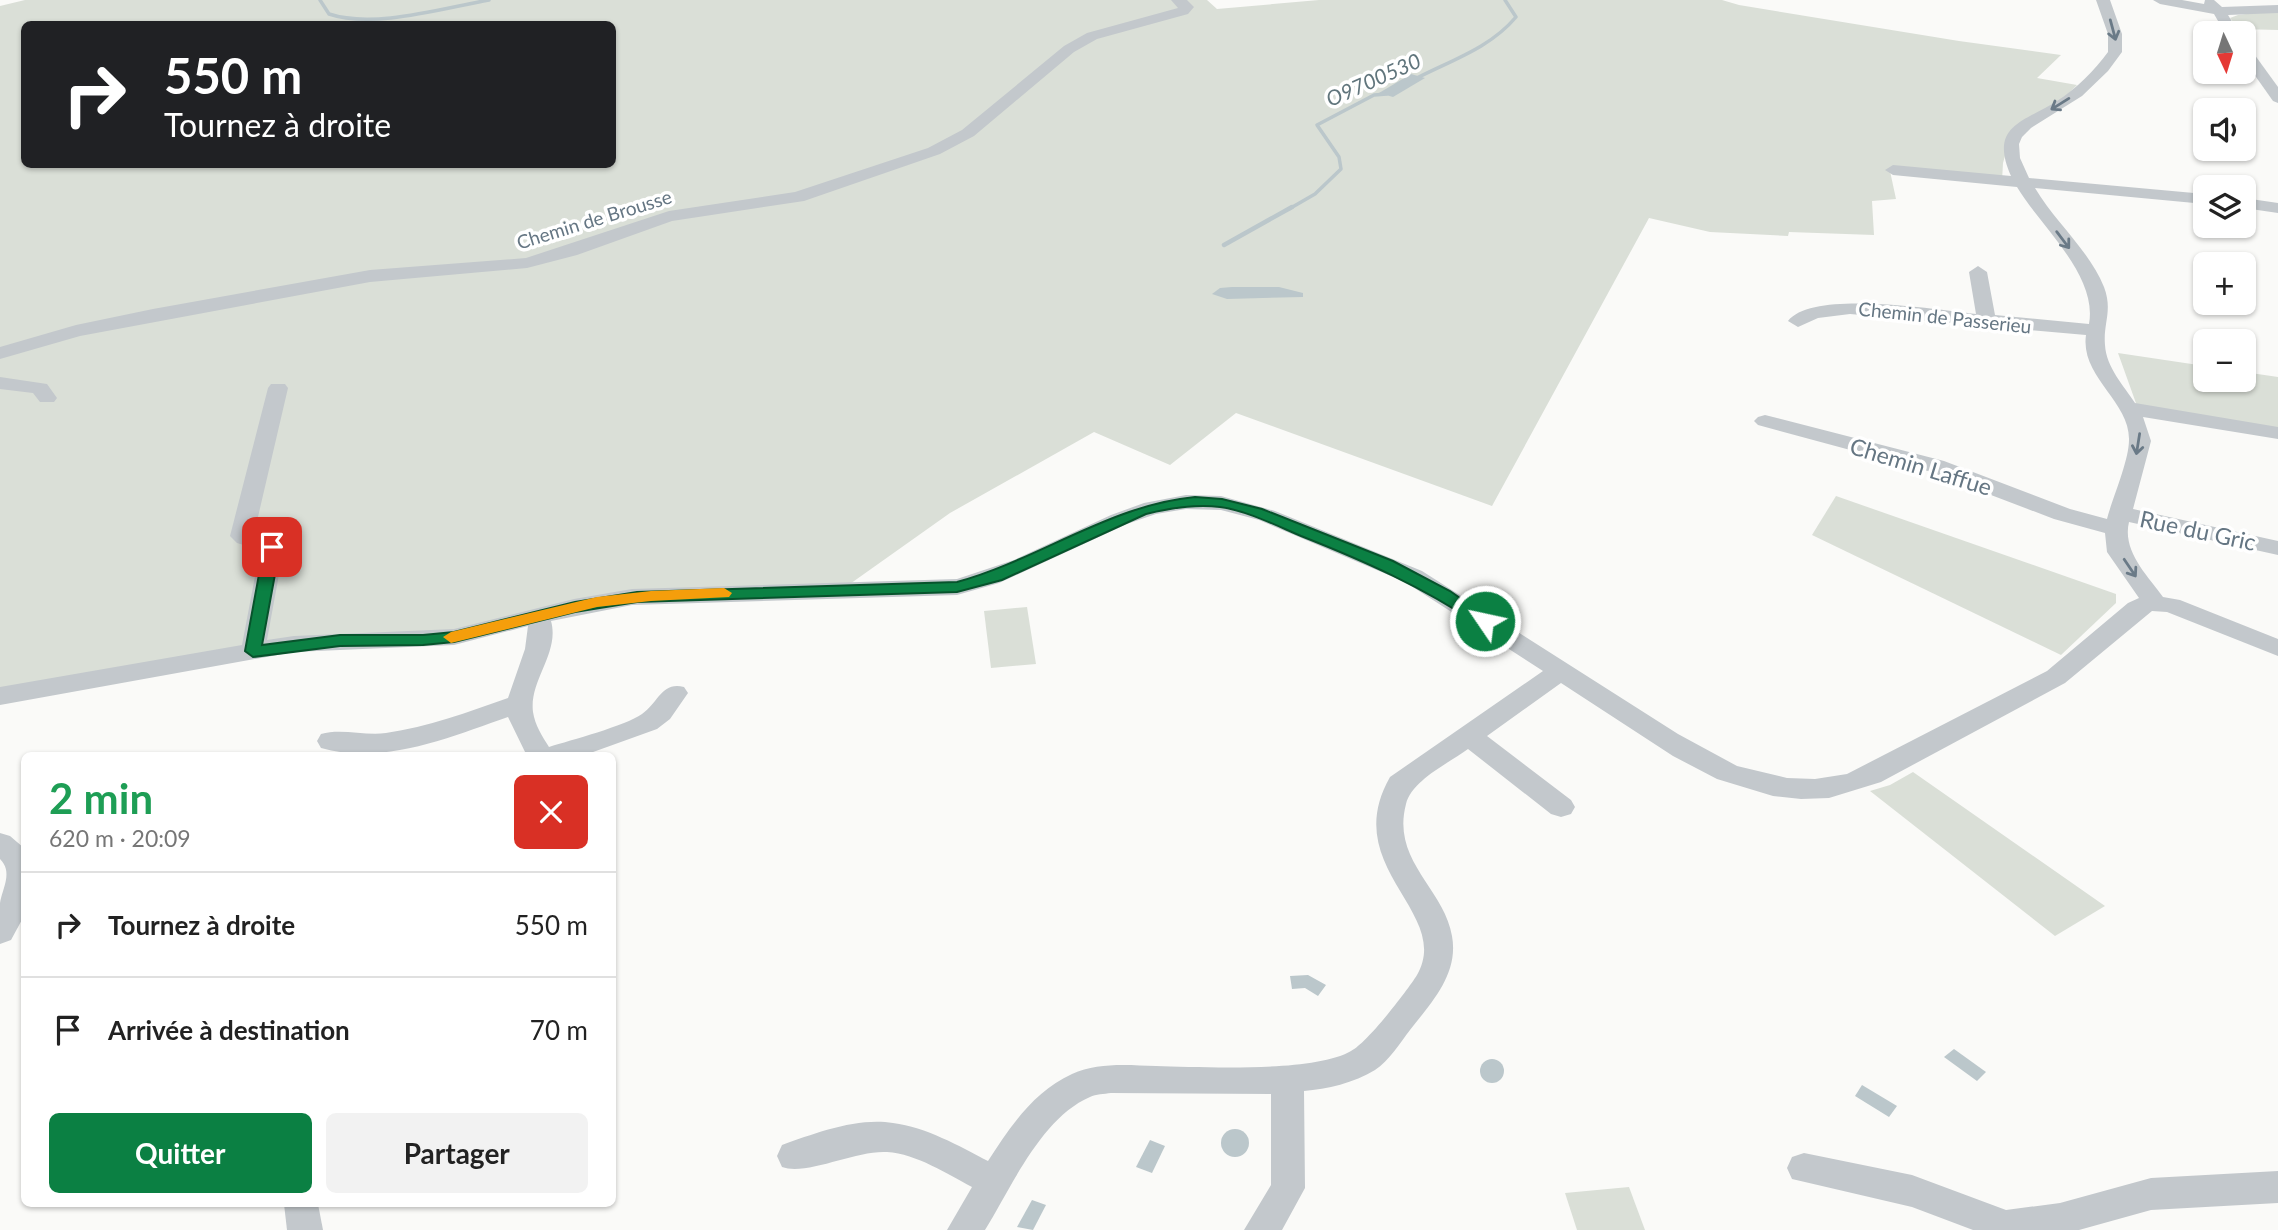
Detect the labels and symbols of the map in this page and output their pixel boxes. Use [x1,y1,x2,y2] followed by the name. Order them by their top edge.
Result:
[2107,19,2120,41] one-way arrow
[2193,21,2256,84] north arrow
[1322,47,1424,111] water label: O9700530
[2051,98,2071,112] one-way arrow
[514,184,674,254] street label: Chemin de Brousse
[2055,231,2070,249] one-way arrow
[1857,296,2033,338] street label: Chemin de Passerieu
[1847,431,1995,501] street label: Chemin Laffue
[2131,432,2144,455] one-way arrow
[2137,504,2259,556] street label: Rue du Gric
[242,517,302,577] pin
[2122,558,2137,577] one-way arrow
[1448,584,1522,658] position arrow

